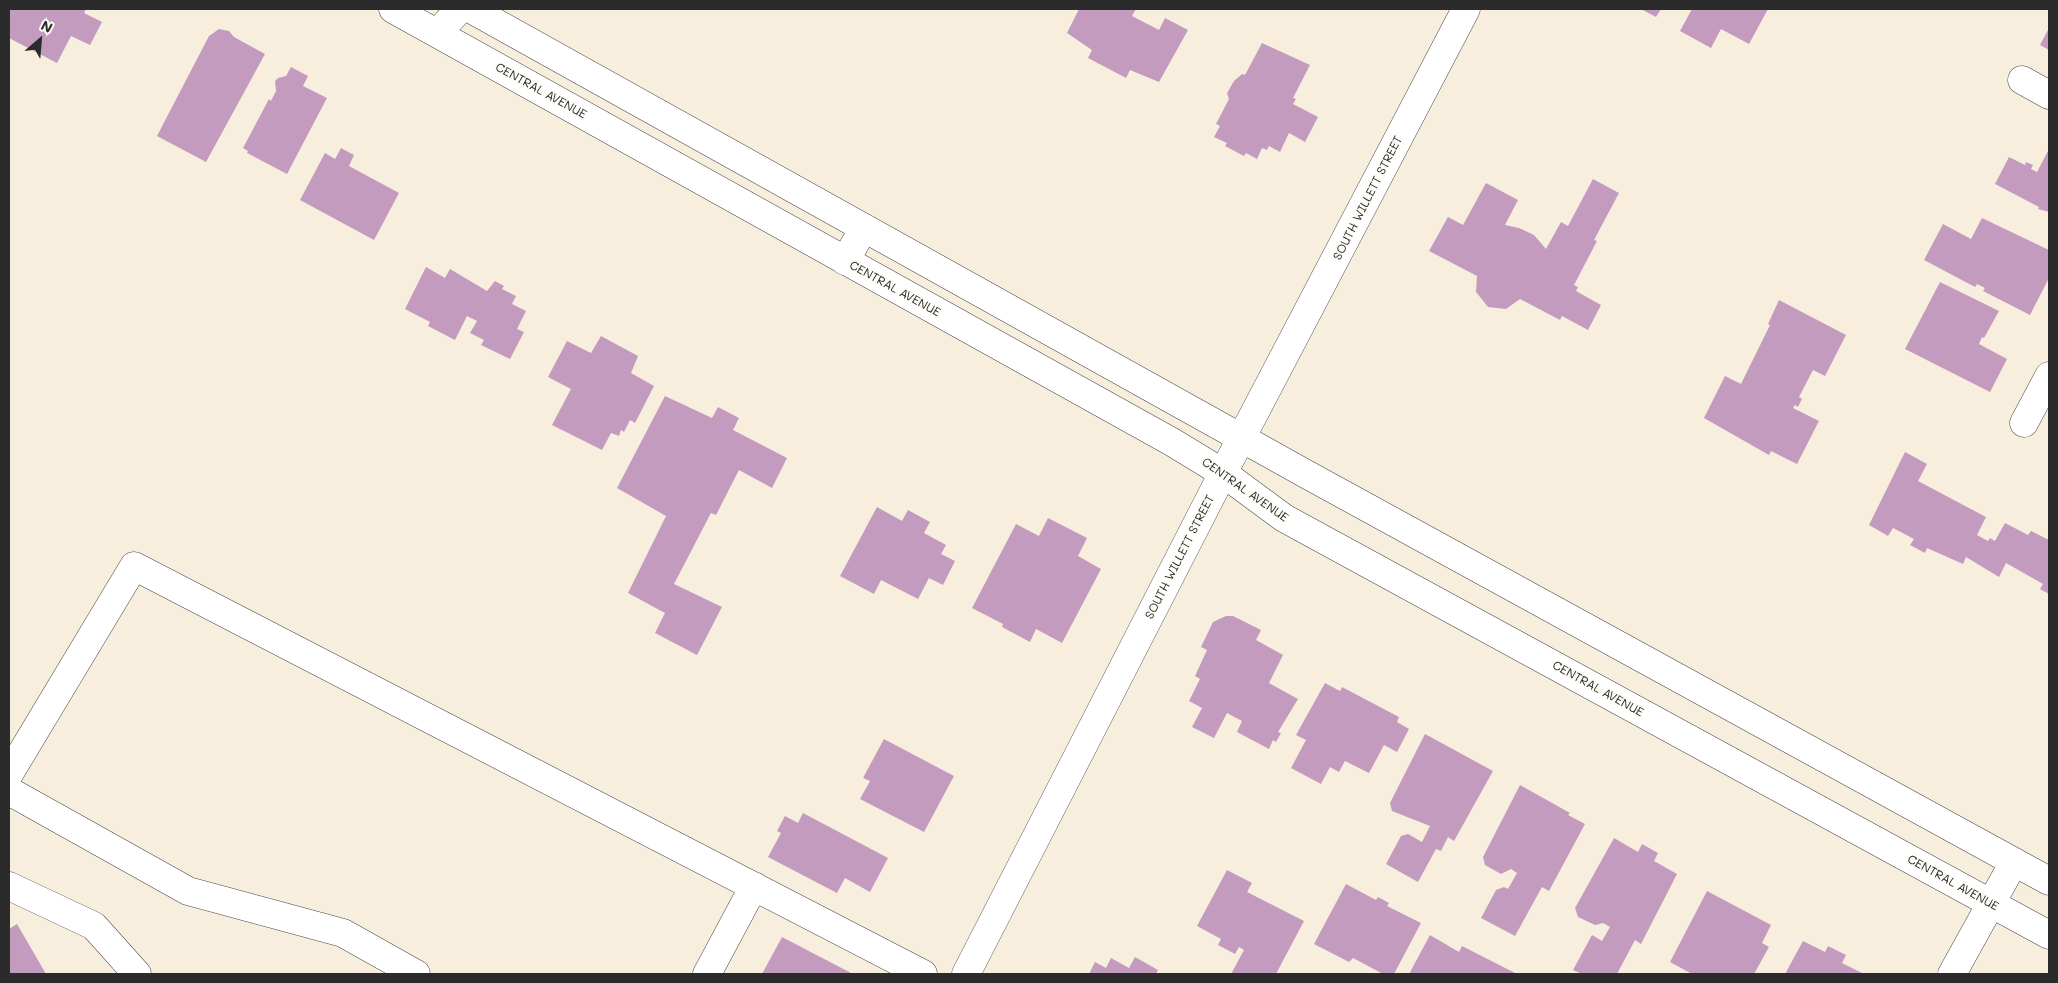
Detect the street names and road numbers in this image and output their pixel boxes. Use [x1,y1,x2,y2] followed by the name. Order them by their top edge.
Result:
[493,60,589,122] street label: CENTRAL AVENUE
[1330,134,1406,262] street label: SOUTH WILLETT STREET
[847,258,943,320] street label: CENTRAL AVENUE
[1199,455,1291,525] street label: CENTRAL AVENUE
[1142,493,1218,621] street label: SOUTH WILLETT STREET
[1550,658,1646,720] street label: CENTRAL AVENUE
[1905,852,2001,914] street label: CENTRAL AVENUE

